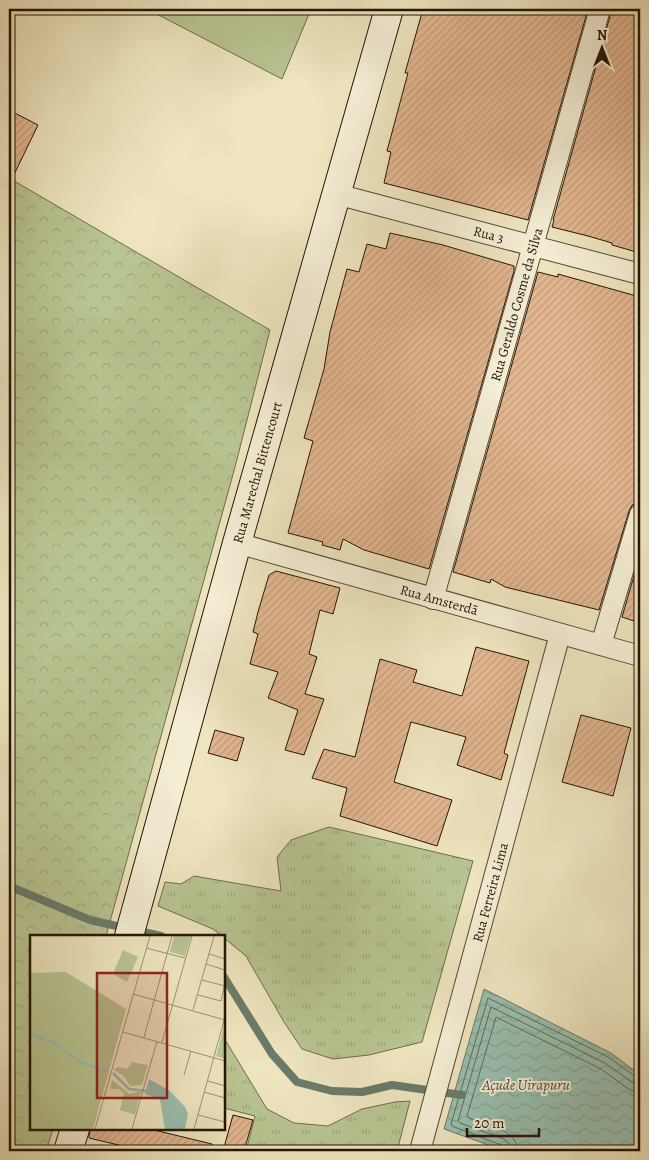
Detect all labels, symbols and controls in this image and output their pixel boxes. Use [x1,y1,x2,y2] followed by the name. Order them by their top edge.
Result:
[576,22,626,72] north arrow
[597,26,607,45] text: N
[471,222,506,248] street label: Rua 3
[486,225,548,384] street label: Rua Geraldo Cosme da Silva
[228,399,287,546] street label: Rua Marechal Bittencourt
[398,580,481,620] street label: Rua Amsterdã
[468,840,513,944] street label: Rua Ferreira Lima
[30,935,225,1130] inset map
[481,1075,570,1095] water label: Açude Uirapuru
[467,1105,539,1137] scale bar
[474,1113,505,1133] text: 20 m

